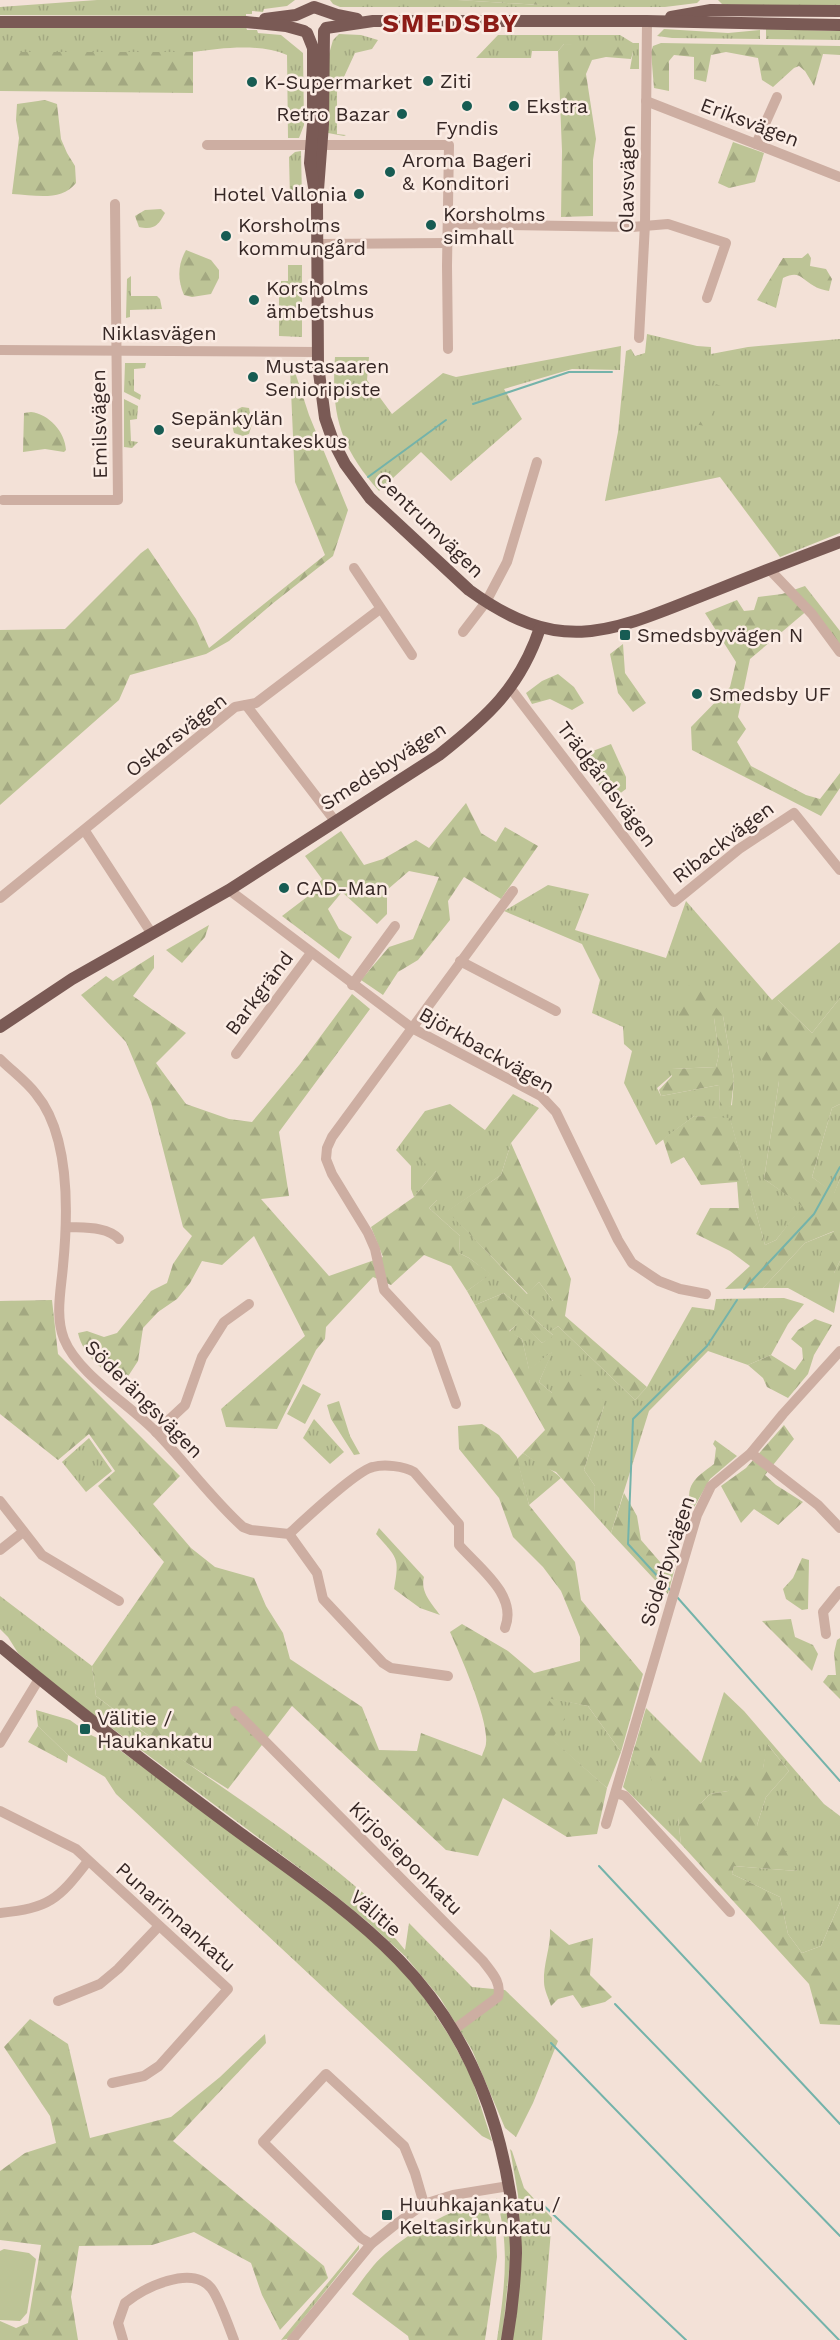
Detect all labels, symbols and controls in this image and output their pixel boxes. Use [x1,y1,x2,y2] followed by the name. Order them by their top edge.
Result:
[382,8,520,38] district label: SMEDSBY
[440,69,472,93] place label: Ziti
[264,70,413,94] place label: K-Supermarket
[421,74,435,88] marker: Ziti
[245,75,259,89] marker: K-Supermarket
[697,92,803,152] street label: Eriksvägen
[526,94,588,118] place label: Ekstra
[460,99,474,113] marker: Fyndis
[507,99,521,113] marker: Ekstra
[276,102,390,126] place label: Retro Bazar
[395,107,409,121] marker: Retro Bazar
[436,116,498,140] place label: Fyndis
[614,125,640,233] street label: Olavsvägen
[402,148,532,195] place label: Aroma Bageri & Konditori
[383,165,397,179] marker: Aroma Bageri & Konditori
[213,182,347,206] place label: Hotel Vallonia
[352,187,366,201] marker: Hotel Vallonia
[443,202,546,249] place label: Korsholms simhall
[238,213,366,260] place label: Korsholms kommungård
[424,218,438,232] marker: Korsholms simhall
[219,229,233,243] marker: Korsholms kommungård
[266,276,374,323] place label: Korsholms ämbetshus
[247,293,261,307] marker: Korsholms ämbetshus
[101,321,217,345] street label: Niklasvägen
[265,354,389,401] place label: Mustasaaren Senioripiste
[86,369,112,479] street label: Emilsvägen
[246,370,260,384] marker: Mustasaaren Senioripiste
[171,406,348,453] place label: Sepänkylän seurakuntakeskus
[152,423,166,437] marker: Sepänkylän seurakuntakeskus
[371,467,489,583] street label: Centrumvägen
[637,623,803,647] place label: Smedsbyvägen N
[618,628,632,642] marker: Smedsbyvägen N
[709,682,831,706] place label: Smedsby UF
[690,687,704,701] marker: Smedsby UF
[121,688,231,782] street label: Oskarsvägen
[316,716,450,816] street label: Smedsbyvägen
[552,716,662,852] street label: Trädgårdsvägen
[667,796,779,888] street label: Ribackvägen
[296,876,388,900] place label: CAD-Man
[277,881,291,895] marker: CAD-Man
[220,946,298,1040] street label: Barkgränd
[415,1002,559,1098] street label: Björkbackvägen
[80,1335,208,1463] street label: Söderängsvägen
[635,1493,699,1629] street label: Söderbyvägen
[97,1706,213,1753] place label: Välitie / Haukankatu
[78,1722,92,1736] marker: Välitie / Haukankatu
[344,1796,468,1920] street label: Kirjosieponkatu
[111,1857,241,1977] street label: Punarinnankatu
[346,1884,406,1942] street label: Välitie
[399,2192,561,2239] place label: Huuhkajankatu / Keltasirkunkatu
[380,2208,394,2222] marker: Huuhkajankatu / Keltasirkunkatu

